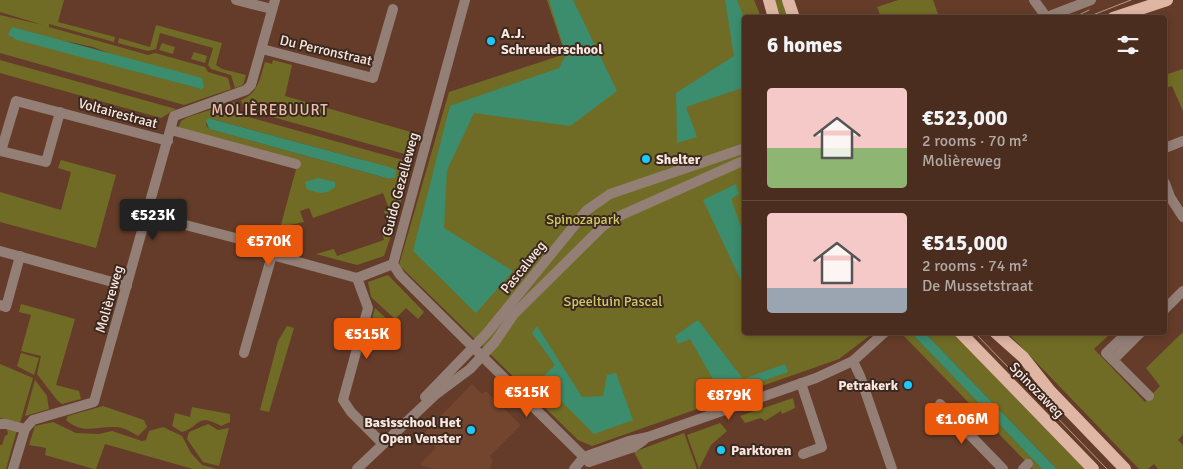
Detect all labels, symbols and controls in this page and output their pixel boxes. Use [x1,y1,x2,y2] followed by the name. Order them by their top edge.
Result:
[501,25,603,58] place label: A.J. Schreuderschool
[1114,31,1142,59] icon: filters
[278,32,374,69] street label: Du Perronstraat
[767,32,842,58] text: 6 homes
[485,35,497,47] marker: A.J. Schreuderschool
[76,95,159,132] street label: Voltairestraat
[211,100,329,119] district label: MOLIÈREBUURT
[922,105,1008,131] text: €523,000
[807,108,867,168] icon: home
[379,131,422,238] street label: Guido Gezelleweg
[922,131,1028,151] text: 2 rooms · 70 m²
[656,151,701,168] place label: Shelter
[922,151,1001,171] text: Molièreweg
[640,153,652,165] marker: Shelter
[118,198,188,241] pin: €523K
[131,205,175,225] text: €523K
[546,211,620,228] park label: Spinozapark
[234,224,304,267] pin: €570K
[922,230,1008,256] text: €515,000
[247,231,291,251] text: €570K
[807,233,867,293] icon: home
[497,238,550,297] street label: Pascalweg
[922,256,1028,276] text: 2 rooms · 74 m²
[92,263,127,335] street label: Molièreweg
[922,276,1033,296] text: De Mussetstraat
[564,293,662,310] park label: Speeltuin Pascal
[332,318,402,360] pin: €515K
[345,324,389,344] text: €515K
[1006,359,1067,422] street label: Spinozaweg
[492,376,562,418] pin: €515K
[838,377,899,394] place label: Petrakerk
[694,378,764,421] pin: €879K
[902,379,914,391] marker: Petrakerk
[505,382,549,402] text: €515K
[707,385,751,405] text: €879K
[921,402,1003,445] pin: €1.06M
[936,409,988,429] text: €1.06M
[364,414,462,447] place label: Basisschool Het Open Venster
[465,424,477,436] marker: Basisschool Het Open Venster
[731,442,792,459] place label: Parktoren
[715,444,727,456] marker: Parktoren

